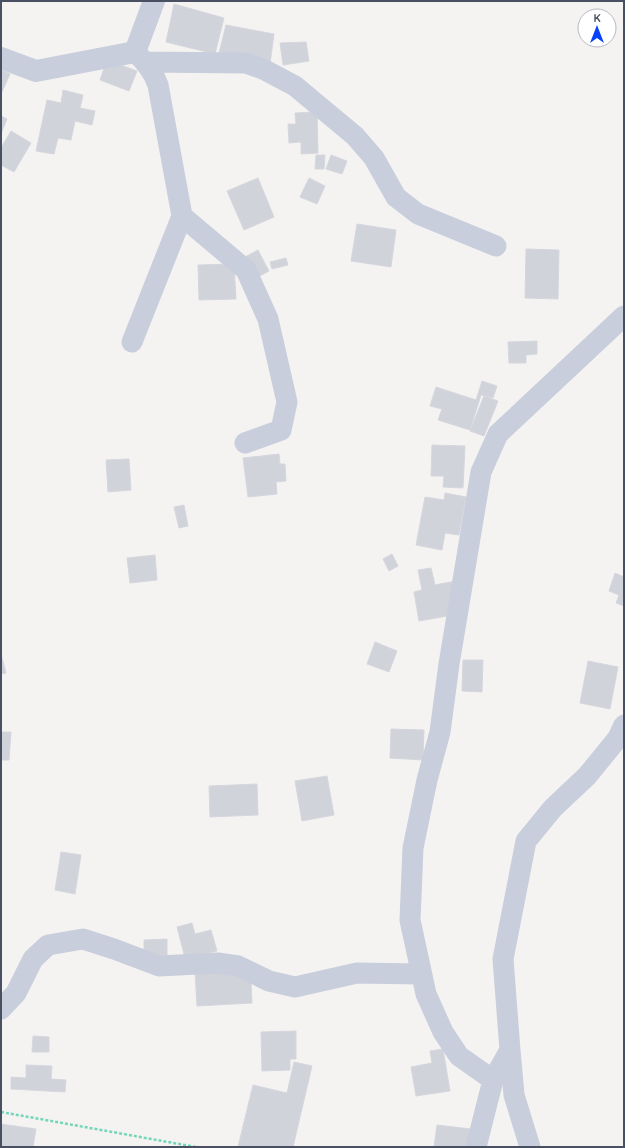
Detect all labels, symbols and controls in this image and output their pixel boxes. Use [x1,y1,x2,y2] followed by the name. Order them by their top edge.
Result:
[577,8,617,48] north arrow
[593,11,601,25] text: K

